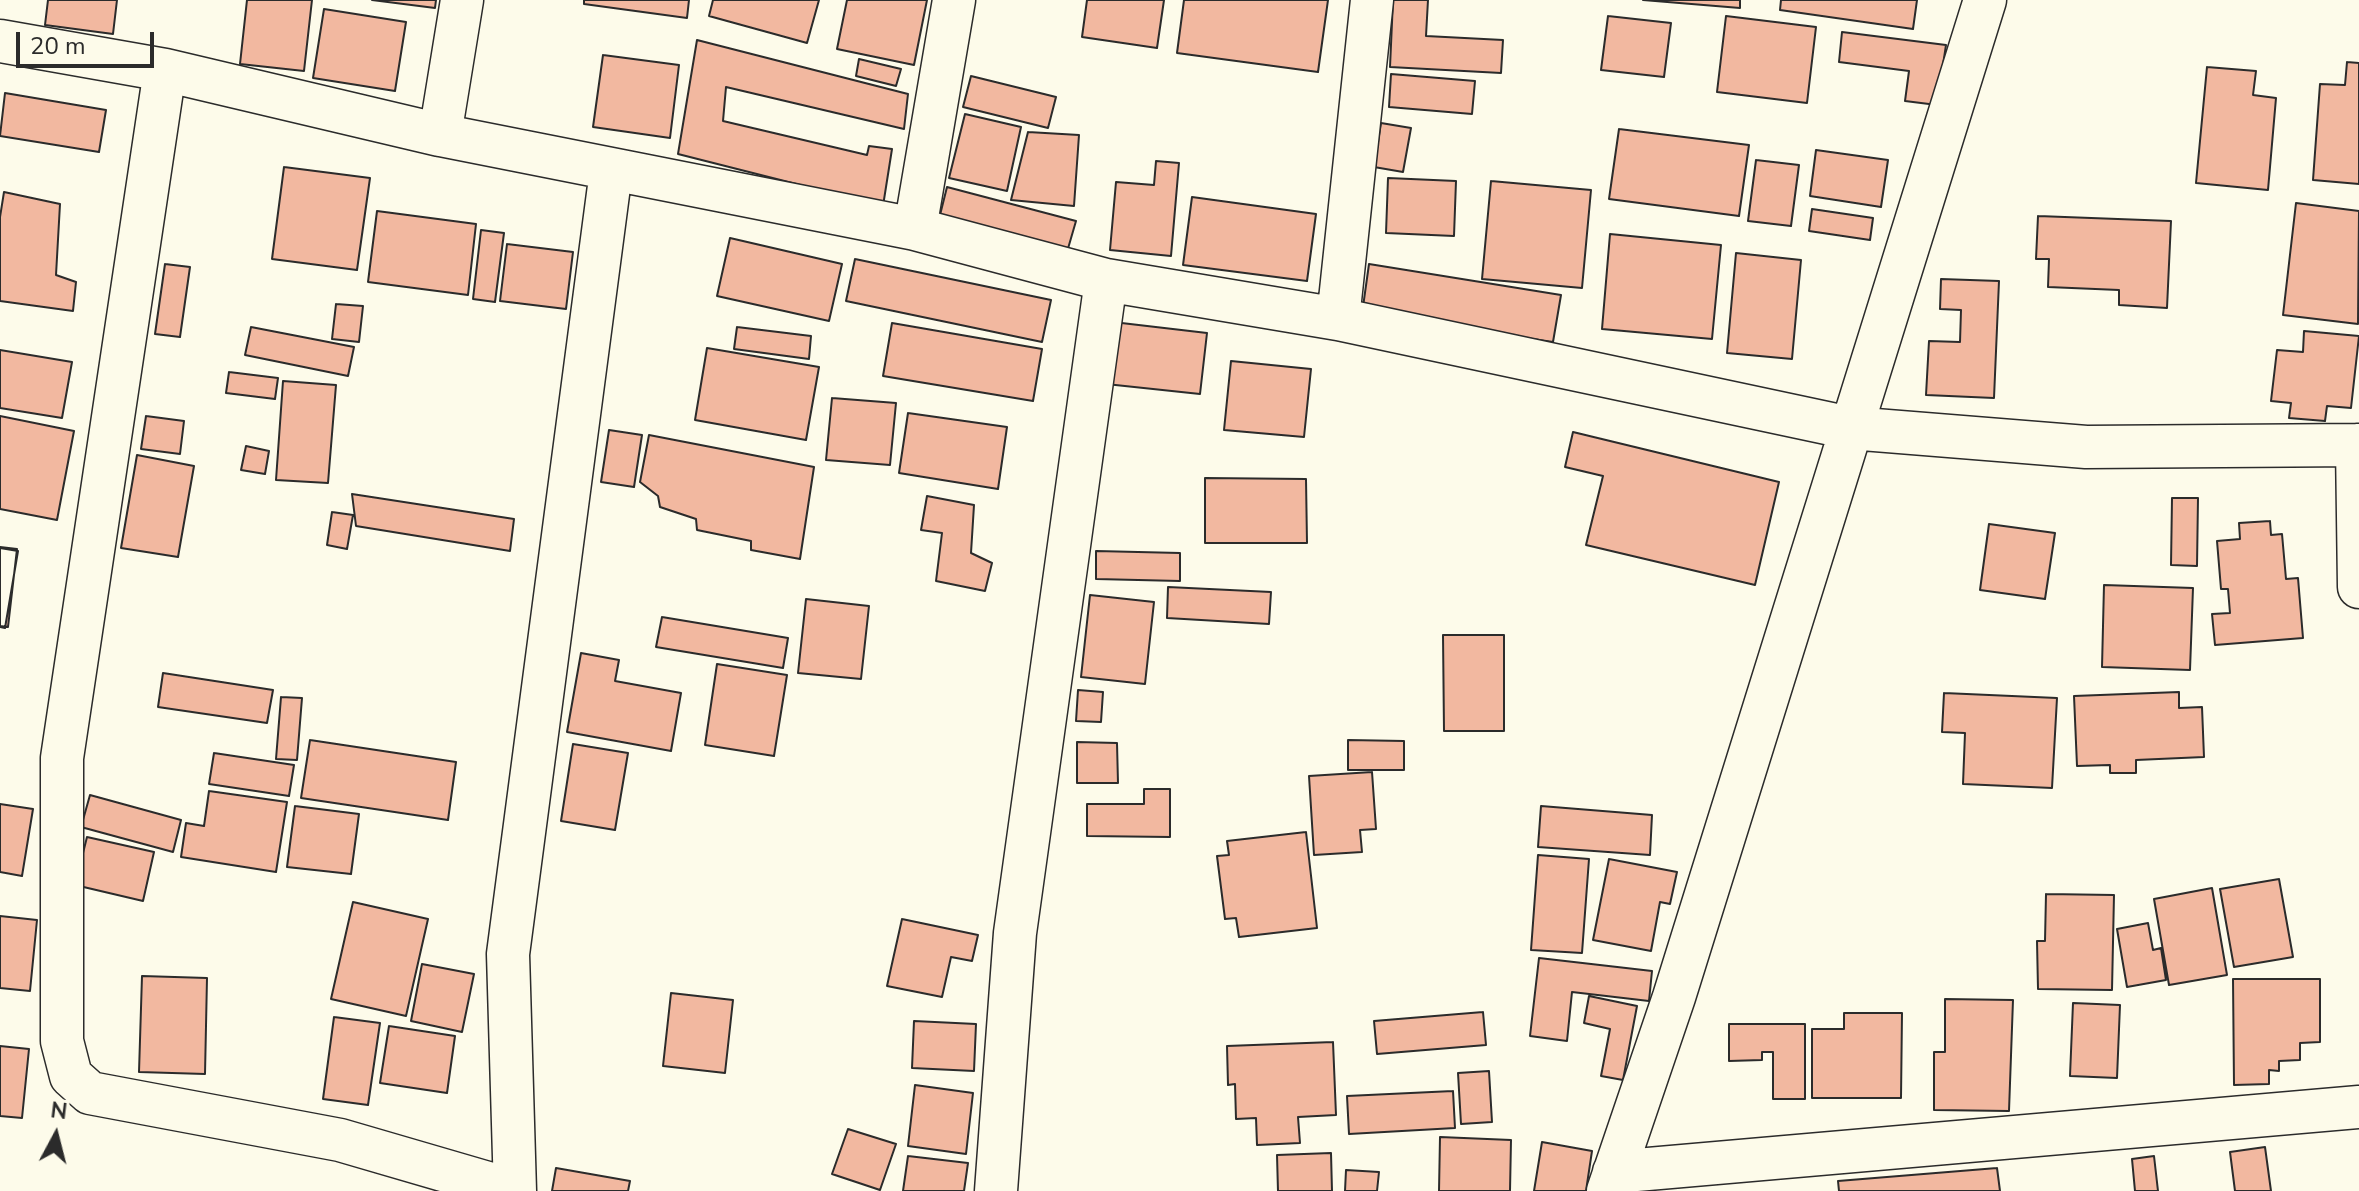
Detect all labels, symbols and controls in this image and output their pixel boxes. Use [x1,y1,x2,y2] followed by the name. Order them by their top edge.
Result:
[20,16,158,66] scale bar
[30,30,86,62] text: 20 m
[16,1095,96,1175] north arrow
[49,1095,69,1127] text: N

